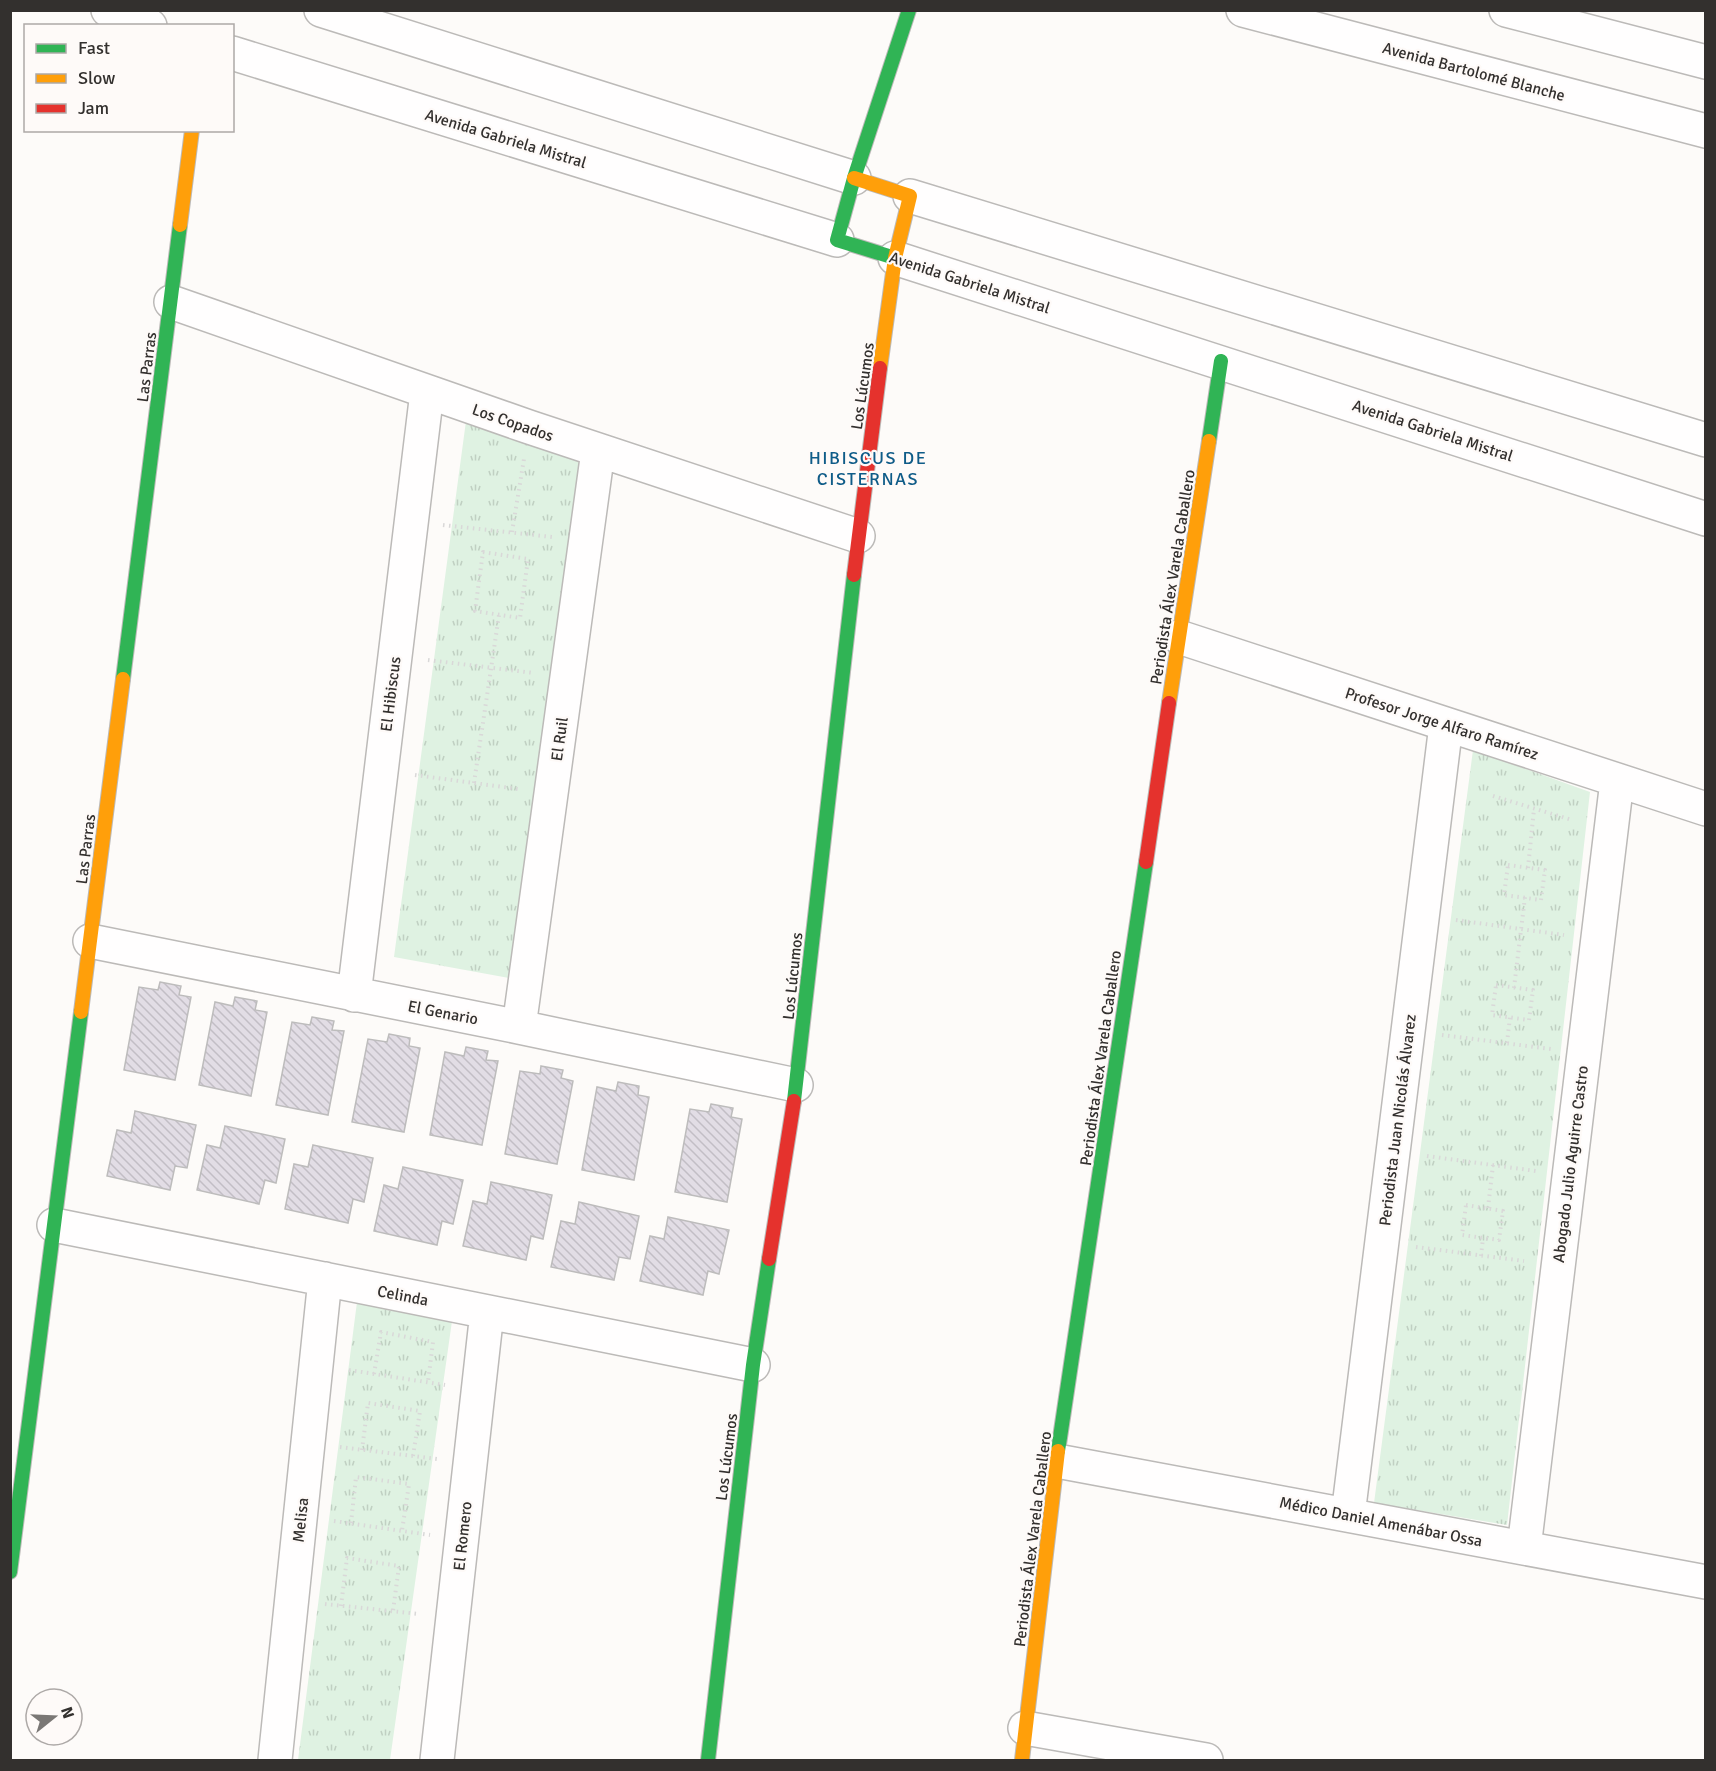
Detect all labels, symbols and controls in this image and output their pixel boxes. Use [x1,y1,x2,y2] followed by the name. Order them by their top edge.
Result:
[24,24,234,132] legend
[78,37,110,59] text: Fast
[1380,38,1567,106] street label: Avenida Bartolomé Blanche
[78,67,115,89] text: Slow
[78,97,109,119] text: Jam
[422,105,589,173] street label: Avenida Gabriela Mistral
[887,247,1053,318] street label: Avenida Gabriela Mistral
[133,331,161,403] street label: Las Parras
[847,341,879,431] street label: Los Lúcumos
[1350,395,1516,466] street label: Avenida Gabriela Mistral
[469,400,556,446] street label: Los Copados
[809,447,927,490] district label: HIBISCUS DE CISTERNAS
[1146,468,1200,686] street label: Periodista Álex Varela Caballero
[376,655,406,733] street label: El Hibiscus
[1342,683,1541,765] street label: Profesor Jorge Alfaro Ramírez
[547,716,573,762] street label: El Ruil
[72,813,100,885] street label: Las Parras
[778,931,808,1021] street label: Los Lúcumos
[1076,949,1126,1167] street label: Periodista Álex Varela Caballero
[406,996,480,1030] street label: El Genario
[1375,1013,1421,1227] street label: Periodista Juan Nicolás Álvarez
[1549,1064,1593,1264] street label: Abogado Julio Aguirre Castro
[375,1281,430,1311] street label: Celinda
[712,1412,742,1502] street label: Los Lúcumos
[1010,1430,1056,1648] street label: Periodista Álex Varela Caballero
[1278,1492,1484,1552] street label: Médico Daniel Amenábar Ossa
[289,1497,313,1544] street label: Melisa
[449,1500,477,1572] street label: El Romero
[24,1687,84,1747] north arrow
[56,1704,79,1721] text: N

